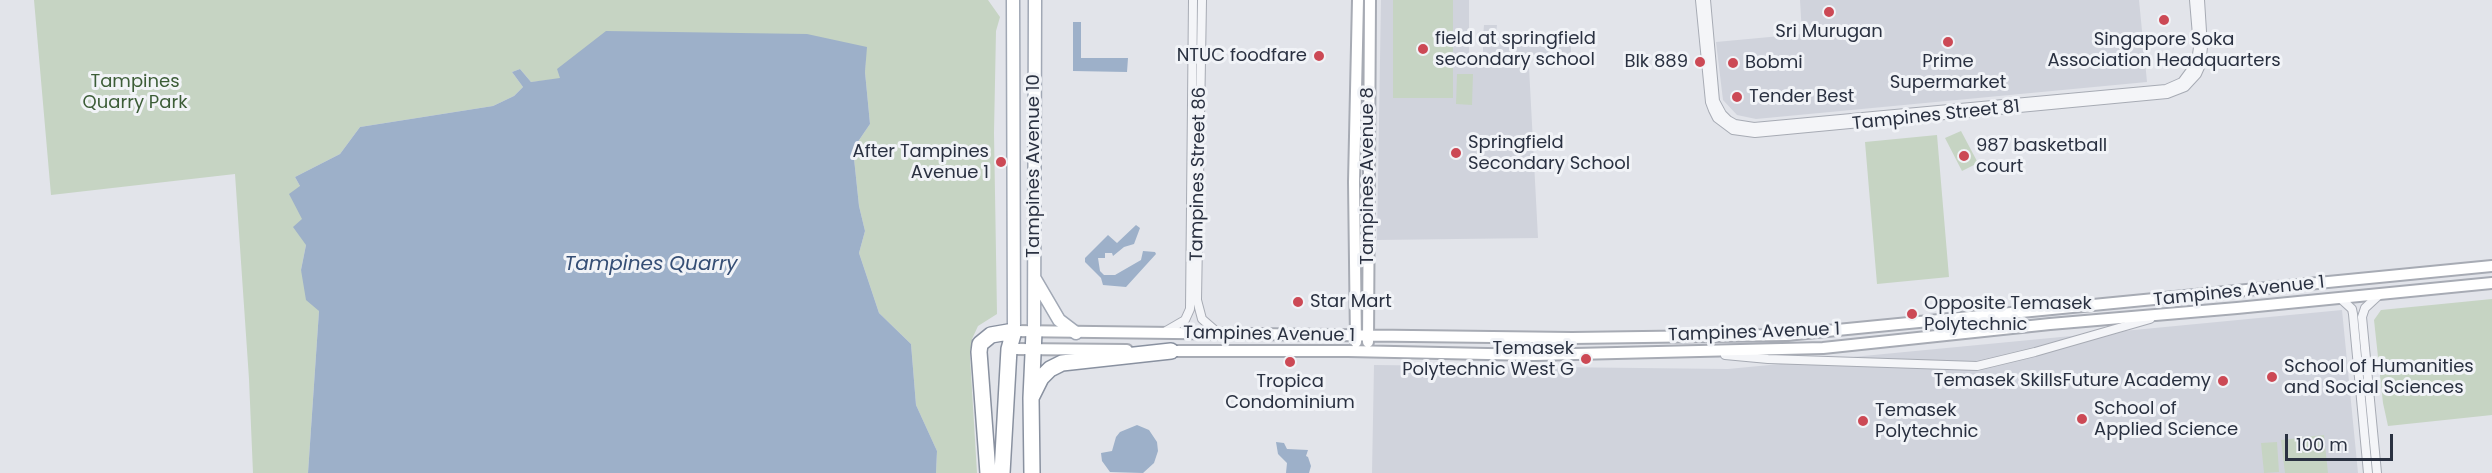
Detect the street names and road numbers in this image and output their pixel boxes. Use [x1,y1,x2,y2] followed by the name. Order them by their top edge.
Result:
[1023,74,1045,258] street label: Tampines Avenue 10
[1187,87,1211,261] street label: Tampines Street 86
[1357,87,1379,265] street label: Tampines Avenue 8
[1851,96,2021,136] street label: Tampines Street 81
[2152,272,2326,312] street label: Tampines Avenue 1
[1668,319,1840,347] street label: Tampines Avenue 1
[1183,323,1355,347] street label: Tampines Avenue 1

